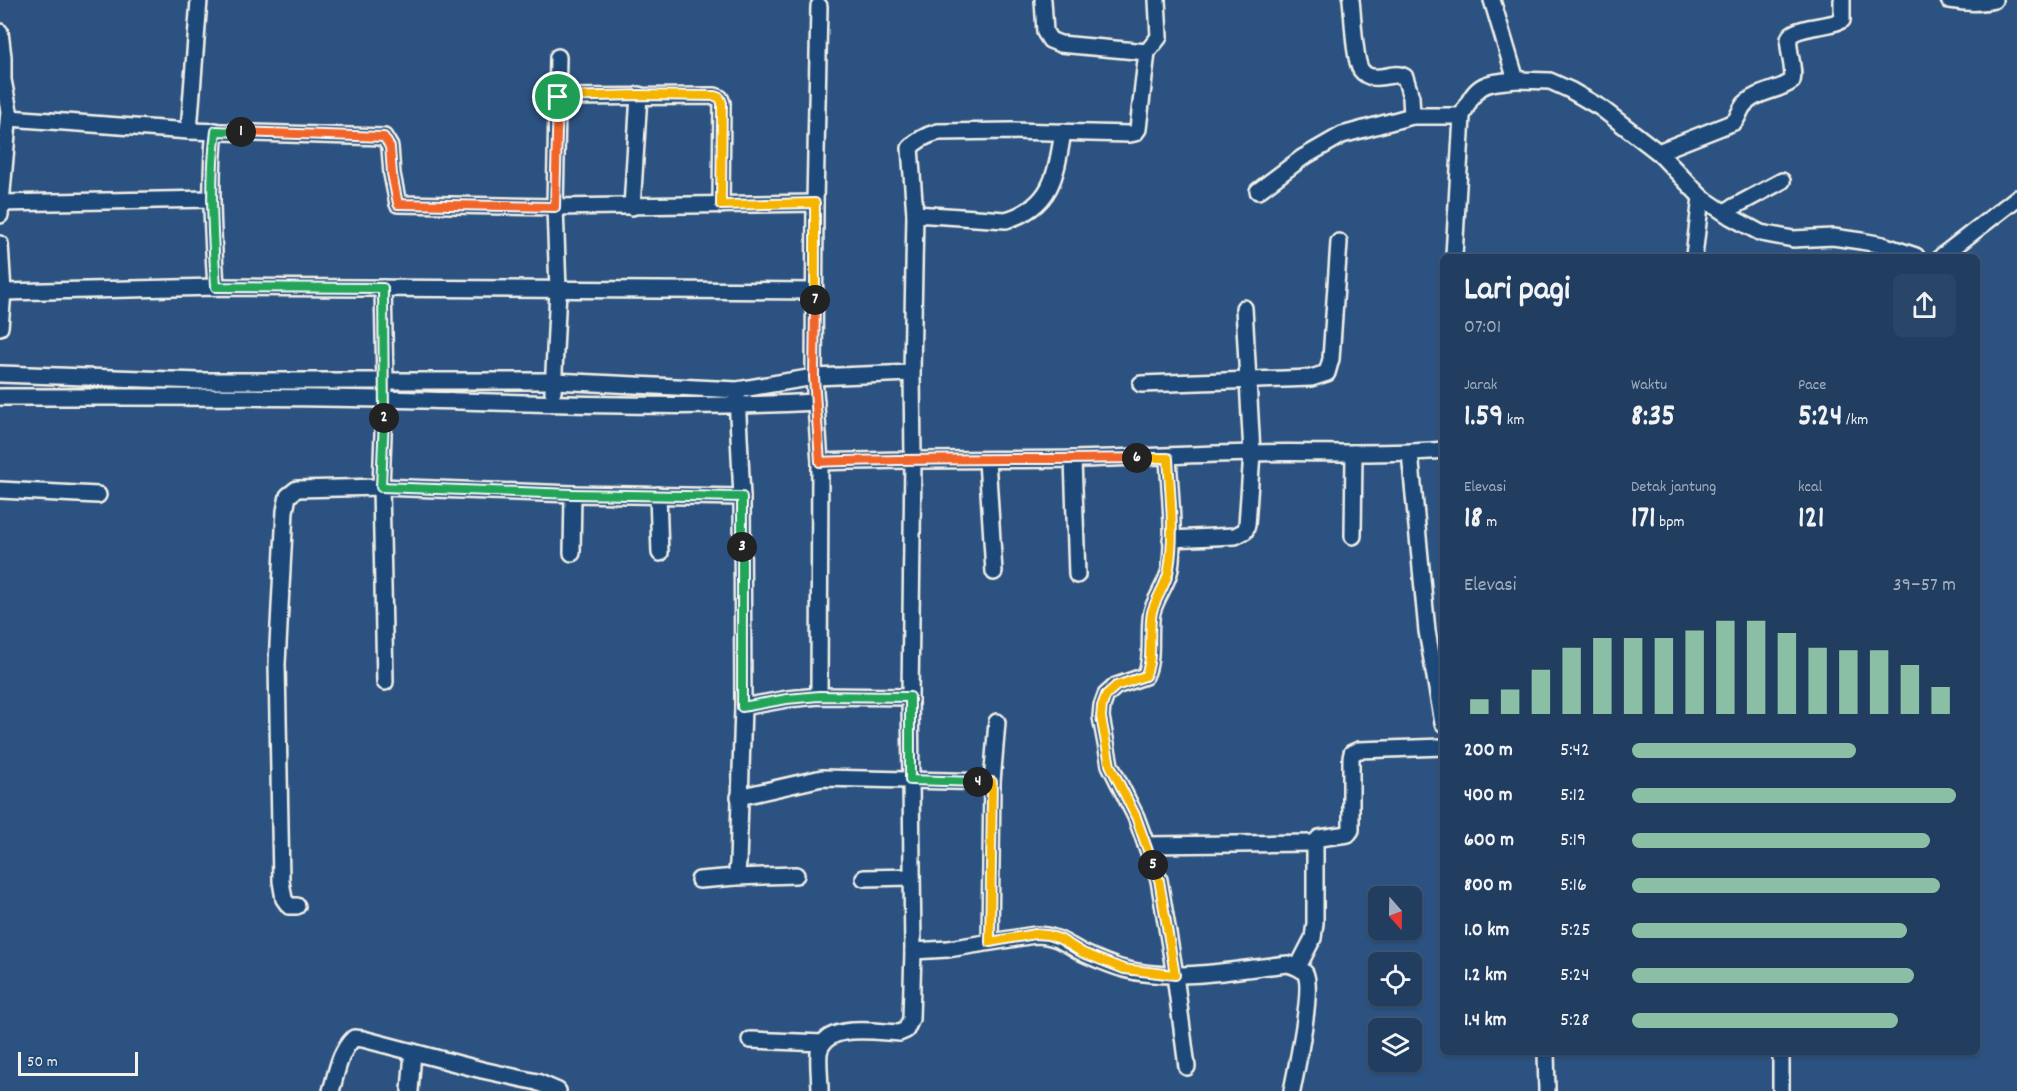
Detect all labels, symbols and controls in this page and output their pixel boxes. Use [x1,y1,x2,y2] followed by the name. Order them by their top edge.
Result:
[532,71,583,122] pin
[541,80,574,113] icon: arrive
[226,117,256,147] pin: 1
[239,120,243,143] text: 1
[1464,268,1570,315] text: Lari pagi
[1893,274,1956,337] button: share
[800,285,830,315] pin: 7
[812,288,818,311] text: 7
[1464,314,1501,342] text: 07:01
[1464,374,1497,397] text: Jarak
[1631,374,1667,397] text: Waktu
[1798,374,1826,397] text: Pace
[1464,397,1503,440] text: 1.59
[1631,397,1675,440] text: 8:35
[1798,397,1842,440] text: 5:24
[369,403,399,433] pin: 2
[381,406,388,429] text: 2
[1503,409,1524,432] text: km
[1842,409,1868,432] text: /km
[1122,443,1152,473] pin: 6
[1133,446,1141,469] text: 6
[1464,476,1506,499] text: Elevasi
[1631,476,1716,499] text: Detak jantung
[1798,476,1822,499] text: kcal
[1464,499,1483,542] text: 18
[1631,499,1656,542] text: 171
[1798,499,1824,542] text: 121
[1483,511,1497,534] text: m
[1656,511,1685,534] text: bpm
[727,532,757,562] pin: 3
[738,535,746,558] text: 3
[1464,572,1516,600] text: Elevasi
[1893,572,1956,600] text: 39–57 m
[1464,737,1513,765] text: 200 m
[1560,737,1590,765] text: 5:42
[963,767,993,797] pin: 4
[975,770,981,793] text: 4
[1464,782,1512,810] text: 400 m
[1560,782,1586,810] text: 5:12
[1464,827,1514,855] text: 600 m
[1560,827,1586,855] text: 5:19
[1138,850,1168,880] pin: 5
[1149,853,1157,876] text: 5
[1464,872,1512,900] text: 800 m
[1560,872,1587,900] text: 5:16
[1368,886,1422,940] north arrow
[1368,886,1422,1072] map controls
[1464,917,1509,945] text: 1.0 km
[1560,917,1591,945] text: 5:25
[1368,952,1422,1006] button: locate
[1464,962,1507,990] text: 1.2 km
[1560,962,1590,990] text: 5:24
[1464,1007,1507,1035] text: 1.4 km
[1560,1007,1589,1035] text: 5:28
[1368,1018,1422,1072] button: layers
[18,1049,138,1076] scale bar
[27,1051,58,1074] text: 50 m

